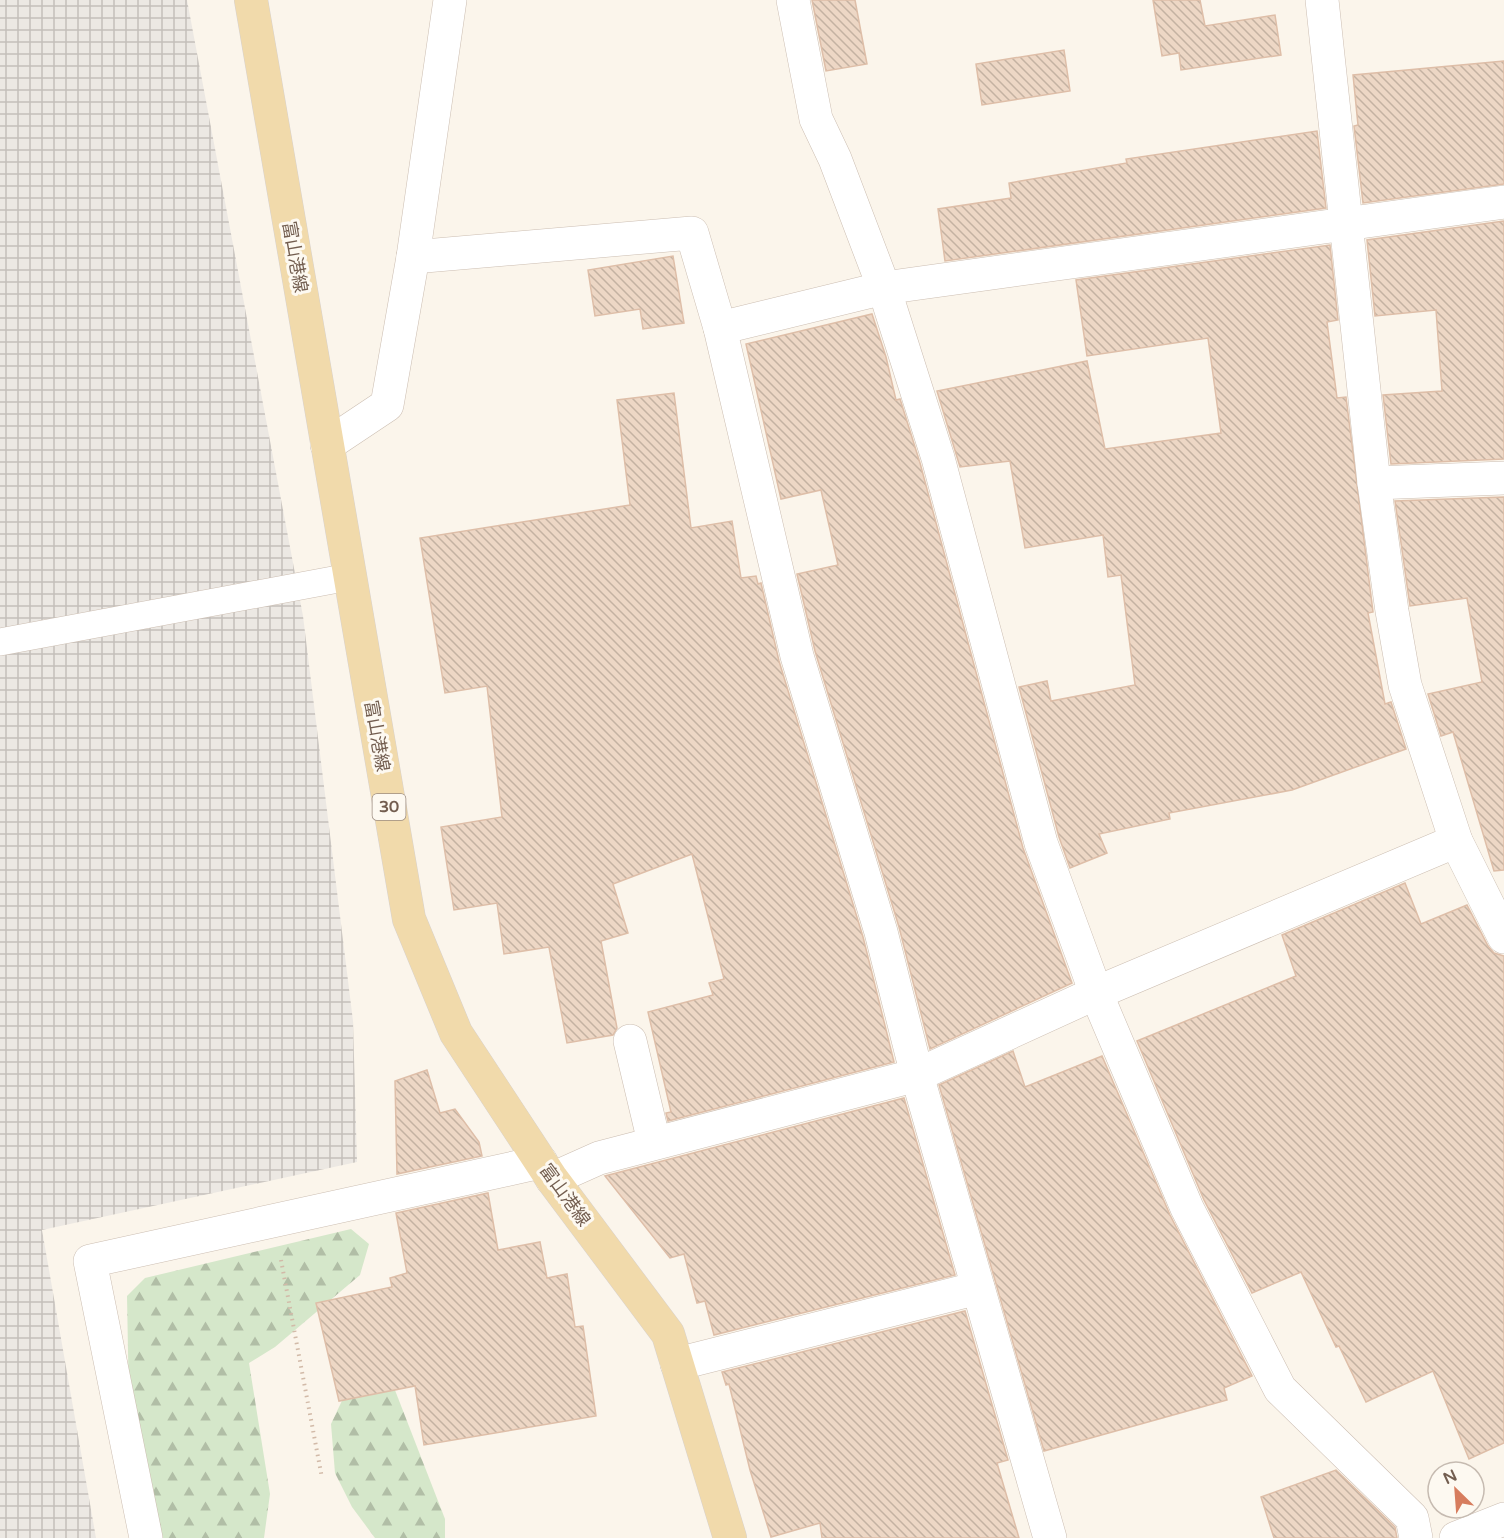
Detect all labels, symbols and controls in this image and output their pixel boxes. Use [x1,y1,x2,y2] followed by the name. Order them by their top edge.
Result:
[278,220,312,294] street label: 富山港線
[360,699,394,773] street label: 富山港線
[372,794,406,820] road number: 30
[535,1159,595,1231] street label: 富山港線
[1426,1460,1486,1520] north arrow
[1440,1466,1460,1489] text: N

